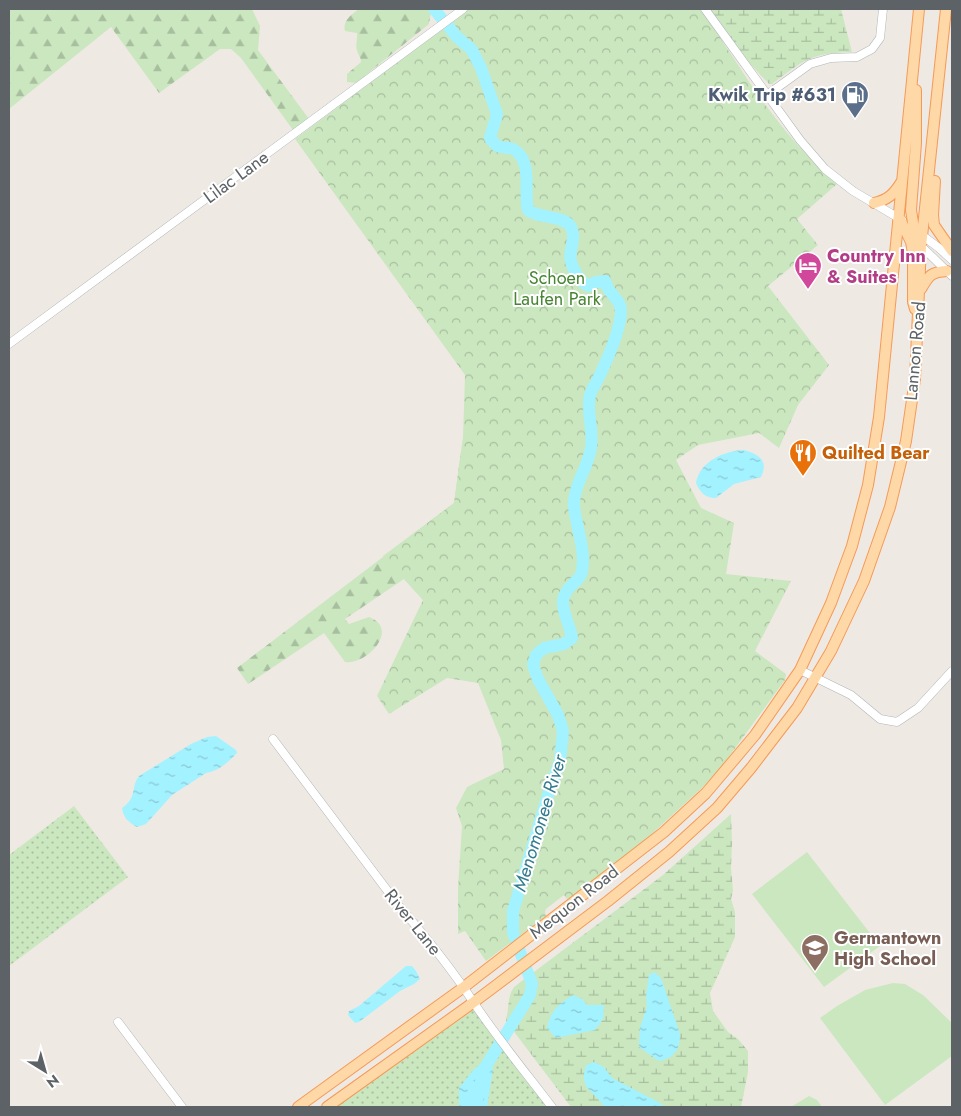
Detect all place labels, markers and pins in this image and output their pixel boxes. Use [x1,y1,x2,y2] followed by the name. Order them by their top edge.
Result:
[840,80,870,119] fuel station icon: Kwik Trip #631
[708,82,836,108] place label: Kwik Trip #631
[827,243,926,290] place label: Country Inn & Suites
[793,251,823,290] hotel icon: Country Inn & Suites
[788,438,818,477] restaurant icon: Quilted Bear
[822,440,930,466] place label: Quilted Bear
[834,925,941,972] place label: Germantown High School
[800,933,830,972] school or university icon: Germantown High School

